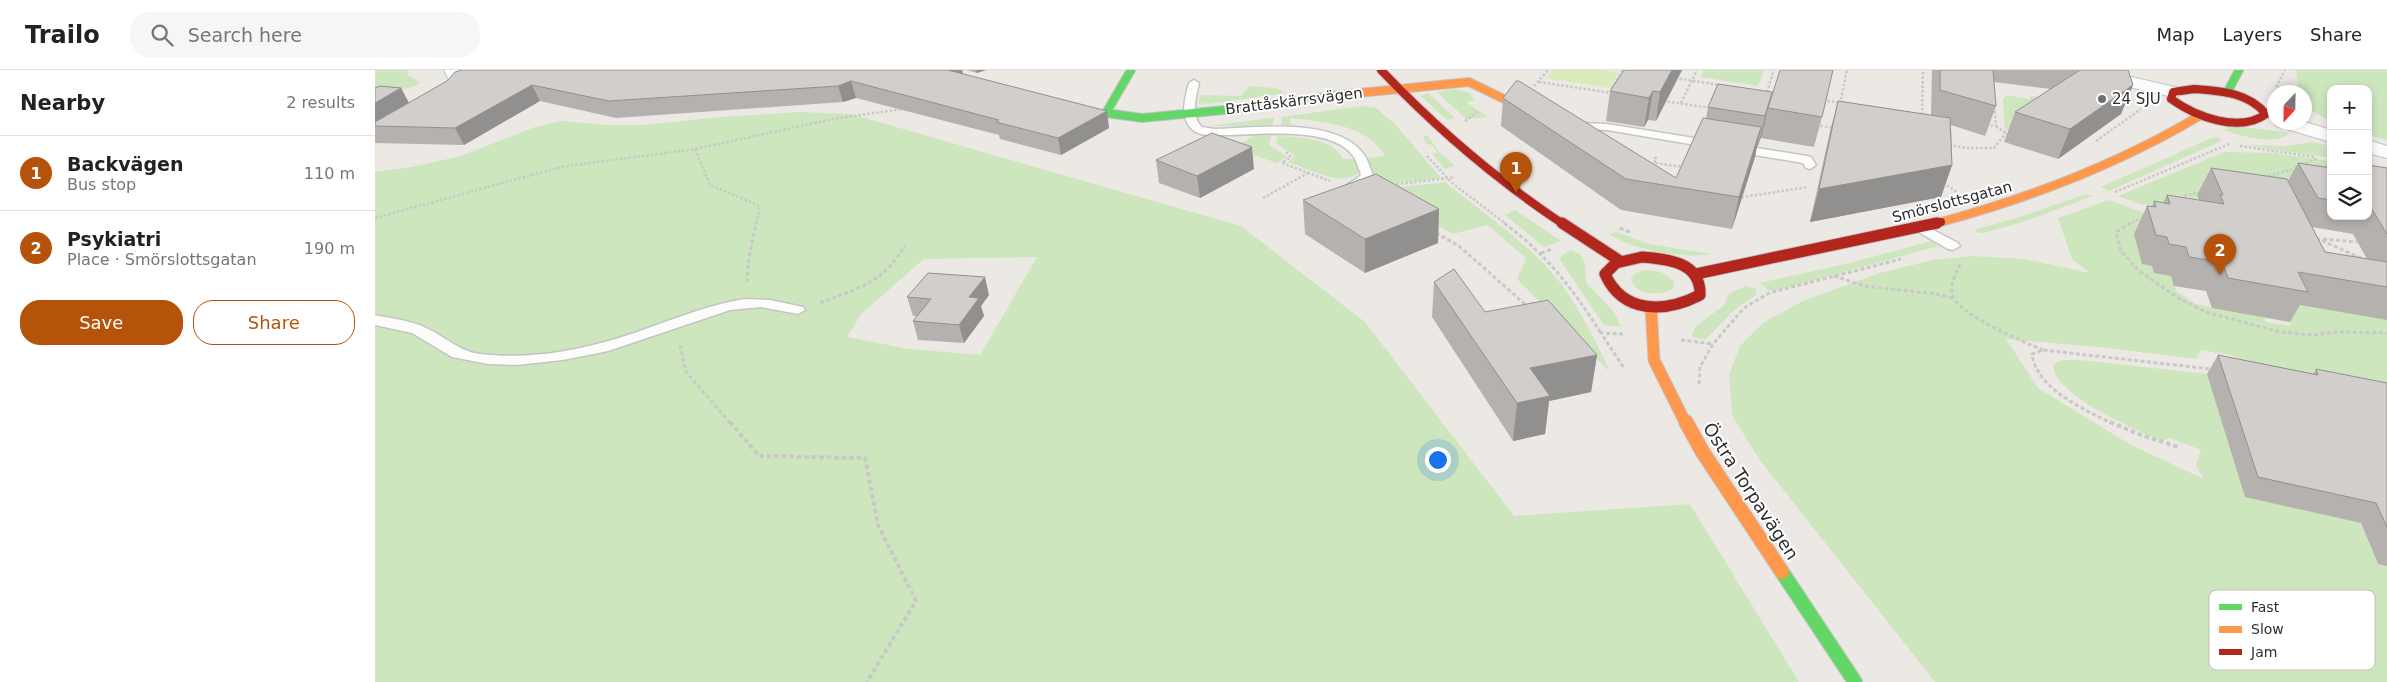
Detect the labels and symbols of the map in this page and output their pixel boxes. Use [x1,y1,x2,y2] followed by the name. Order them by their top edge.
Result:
[1224,84,1364,118] street label: Brattåskärrsvägen
[2267,85,2312,130] north arrow
[2112,90,2161,108] place label: 24 SJU
[2096,93,2108,105] marker: 24 SJU
[1500,152,1532,193] pin: 1
[1890,177,2014,227] street label: Smörslottsgatan
[2204,234,2236,275] pin: 2
[1699,419,1803,563] street label: Östra Torpavägen
[1425,447,1451,473] your location
[2209,590,2375,670] legend
[2251,599,2280,615] text: Fast
[2251,621,2284,637] text: Slow
[2250,644,2277,660] text: Jam

